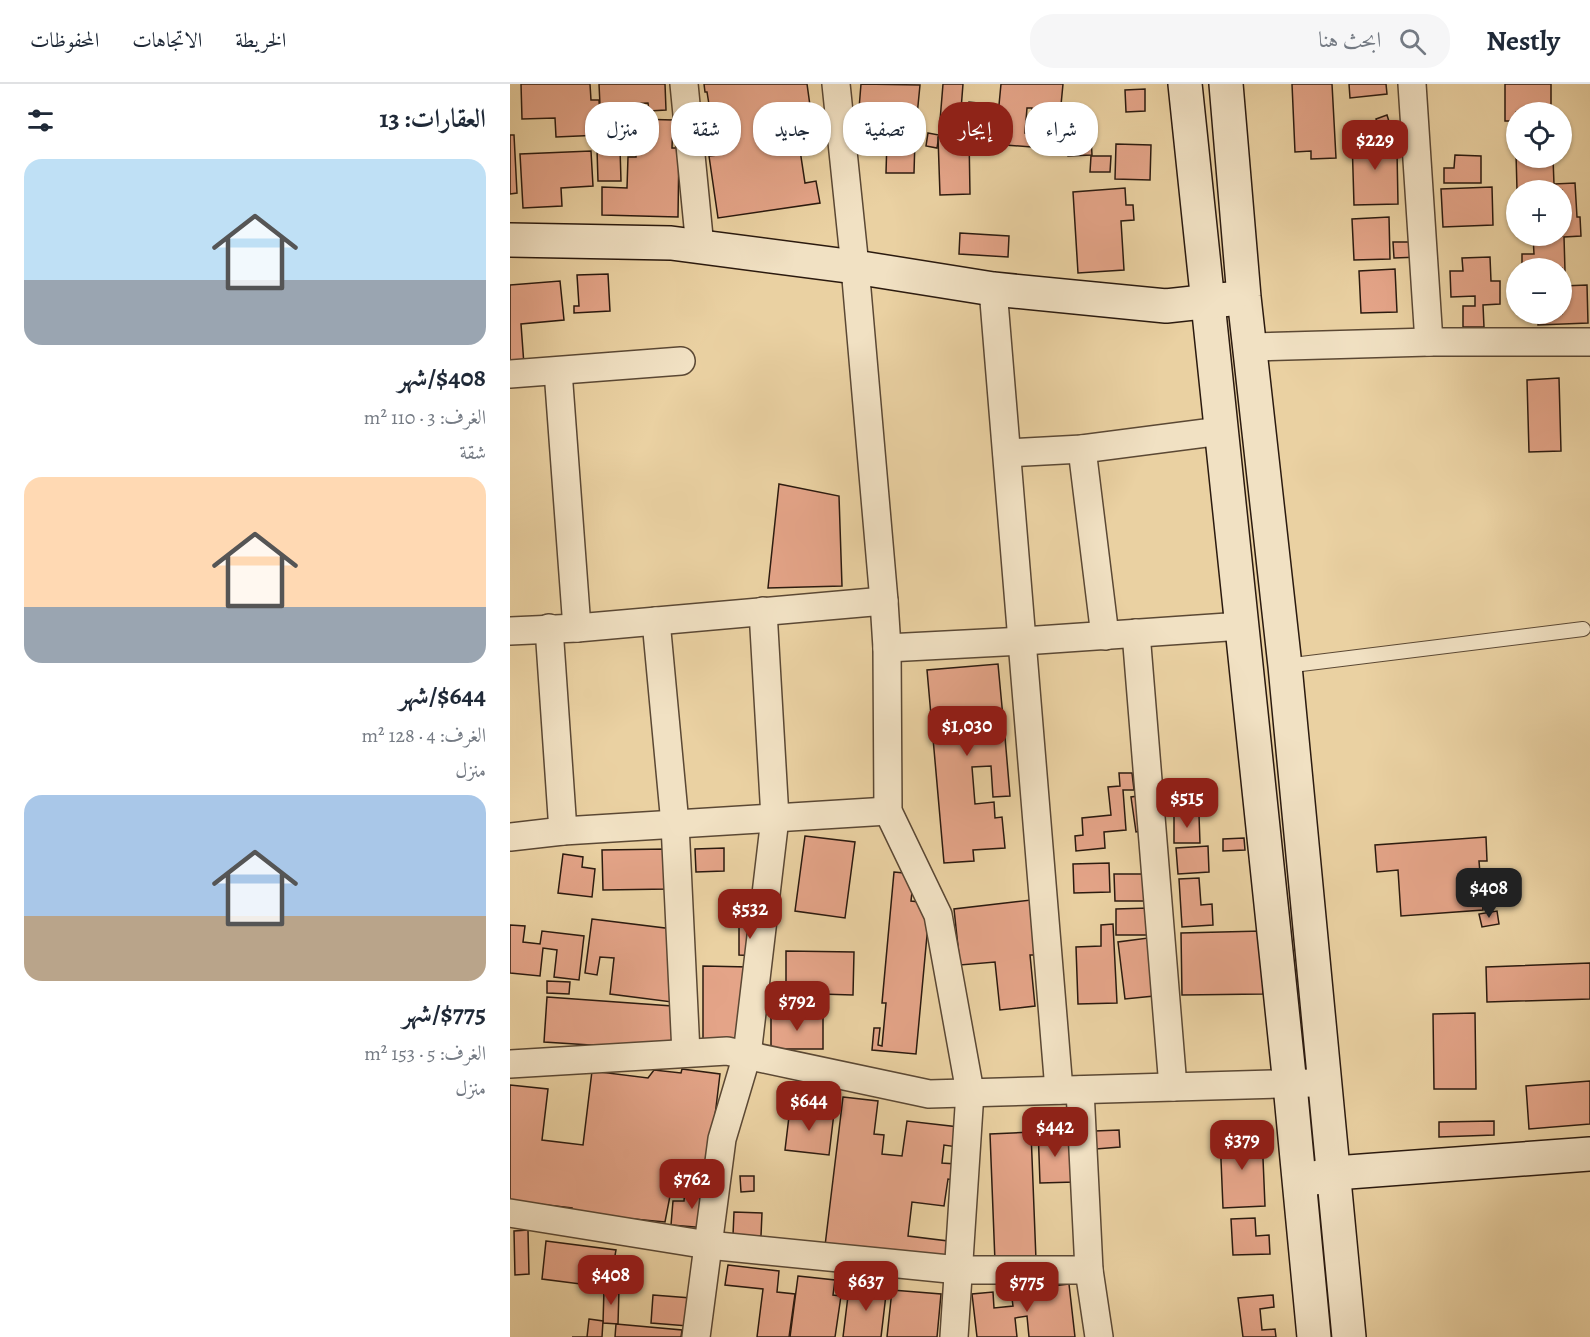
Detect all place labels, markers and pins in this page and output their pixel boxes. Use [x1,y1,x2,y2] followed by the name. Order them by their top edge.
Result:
[1339,120,1411,171] pin: $229
[918,706,1016,757] pin: $1,030
[1151,778,1223,829] pin: $515
[1453,868,1525,919] pin: $408
[714,889,786,940] pin: $532
[761,981,833,1032] pin: $792
[773,1081,845,1132] pin: $644
[1019,1107,1091,1158] pin: $442
[1206,1120,1278,1171] pin: $379
[656,1159,728,1210] pin: $762
[575,1255,647,1306] pin: $408
[830,1261,902,1312] pin: $637
[991,1262,1063,1313] pin: $775

